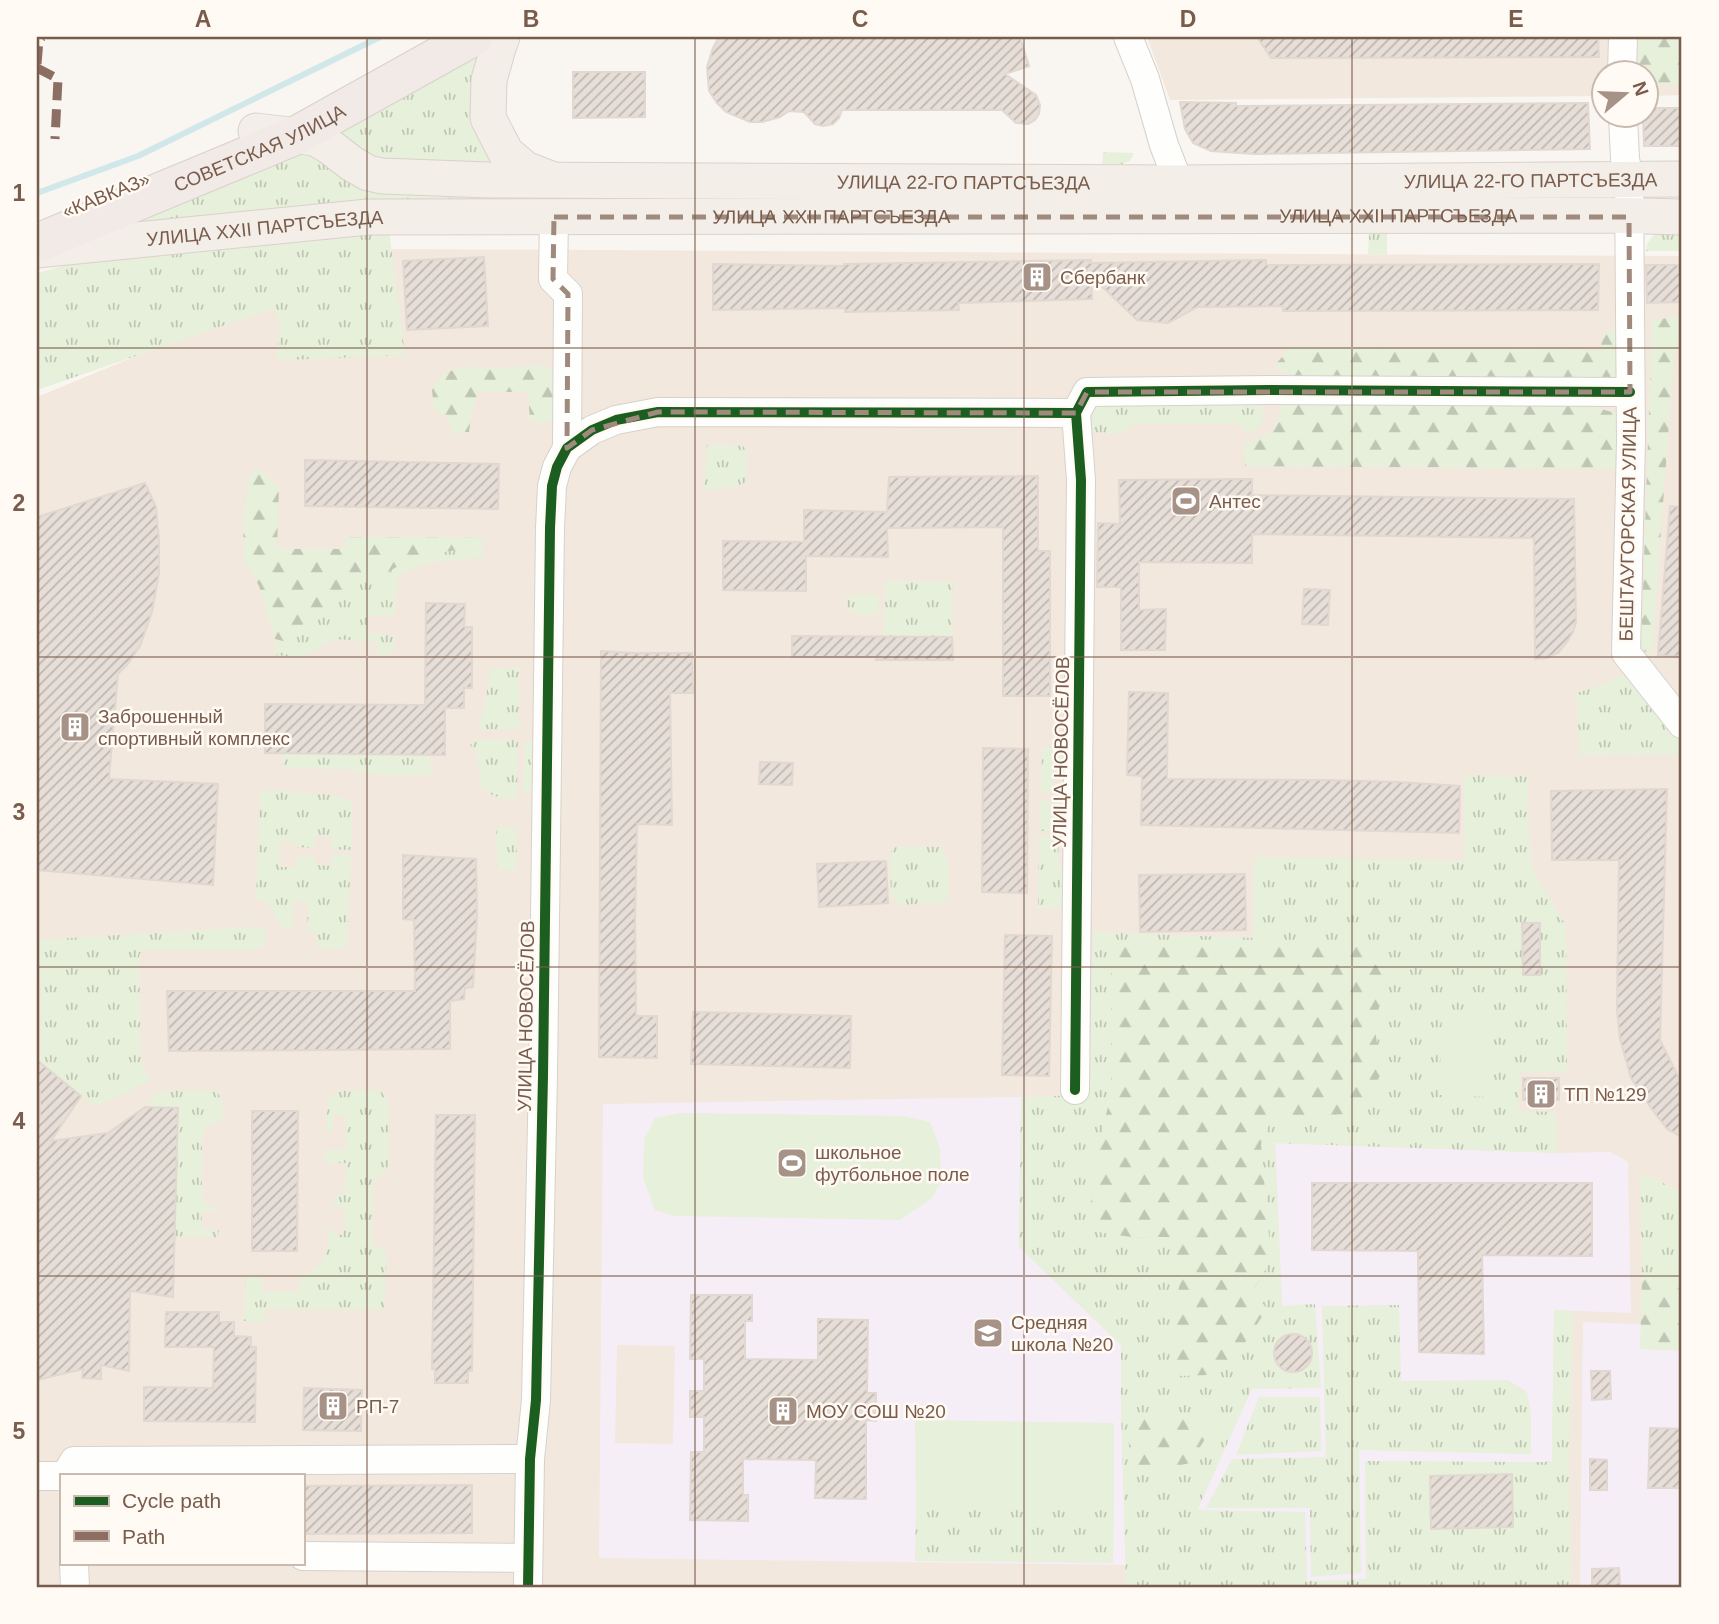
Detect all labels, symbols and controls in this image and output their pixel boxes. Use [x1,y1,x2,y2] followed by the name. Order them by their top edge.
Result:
[195,6,211,32] text: A
[523,6,539,32] text: B
[852,6,868,32] text: C
[1180,6,1196,32] text: D
[1508,6,1524,32] text: E
[1590,60,1660,130] north arrow
[1628,79,1653,99] text: N
[171,100,349,196] street label: СОВЕТСКАЯ УЛИЦА
[59,168,153,222] street label: «КАВКАЗ»
[1404,169,1658,192] street label: УЛИЦА 22-ГО ПАРТСЪЕЗДА
[837,171,1091,193] street label: УЛИЦА 22-ГО ПАРТСЪЕЗДА
[13,180,26,206] text: 1
[1279,205,1518,226] street label: УЛИЦА XXII ПАРТСЪЕЗДА
[145,206,384,250] street label: УЛИЦА XXII ПАРТСЪЕЗДА
[712,206,951,227] street label: УЛИЦА XXII ПАРТСЪЕЗДА
[1020,260,1054,294] building icon: Сбербанк
[1060,267,1146,288] place label: Сбербанк
[1615,406,1641,641] street label: БЕШТАУГОРСКАЯ УЛИЦА
[1169,484,1203,518] sports icon: Антес
[13,490,25,516] text: 2
[1209,491,1261,512] place label: Антес
[1049,656,1073,848] street label: УЛИЦА НОВОСЁЛОВ
[98,706,290,749] place label: Заброшенный спортивный комплекс
[58,710,92,744] building icon: Заброшенный спортивный комплекс
[13,799,25,825] text: 3
[514,920,538,1112] street label: УЛИЦА НОВОСЁЛОВ
[1524,1077,1558,1111] building icon: ТП №129
[1564,1084,1647,1105] place label: ТП №129
[13,1108,26,1134] text: 4
[815,1142,970,1185] place label: школьное футбольное поле
[775,1146,809,1180] sports icon: школьное футбольное поле
[1011,1312,1113,1355] place label: Средняя школа №20
[971,1316,1005,1350] school or university icon: Средняя школа №20
[316,1389,350,1423] building icon: РП-7
[766,1394,800,1428] building icon: МОУ СОШ №20
[356,1396,399,1417] place label: РП-7
[806,1401,946,1422] place label: МОУ СОШ №20
[13,1418,26,1444] text: 5
[60,1474,304,1564] legend
[122,1489,221,1512] text: Cycle path
[122,1525,165,1548] text: Path

